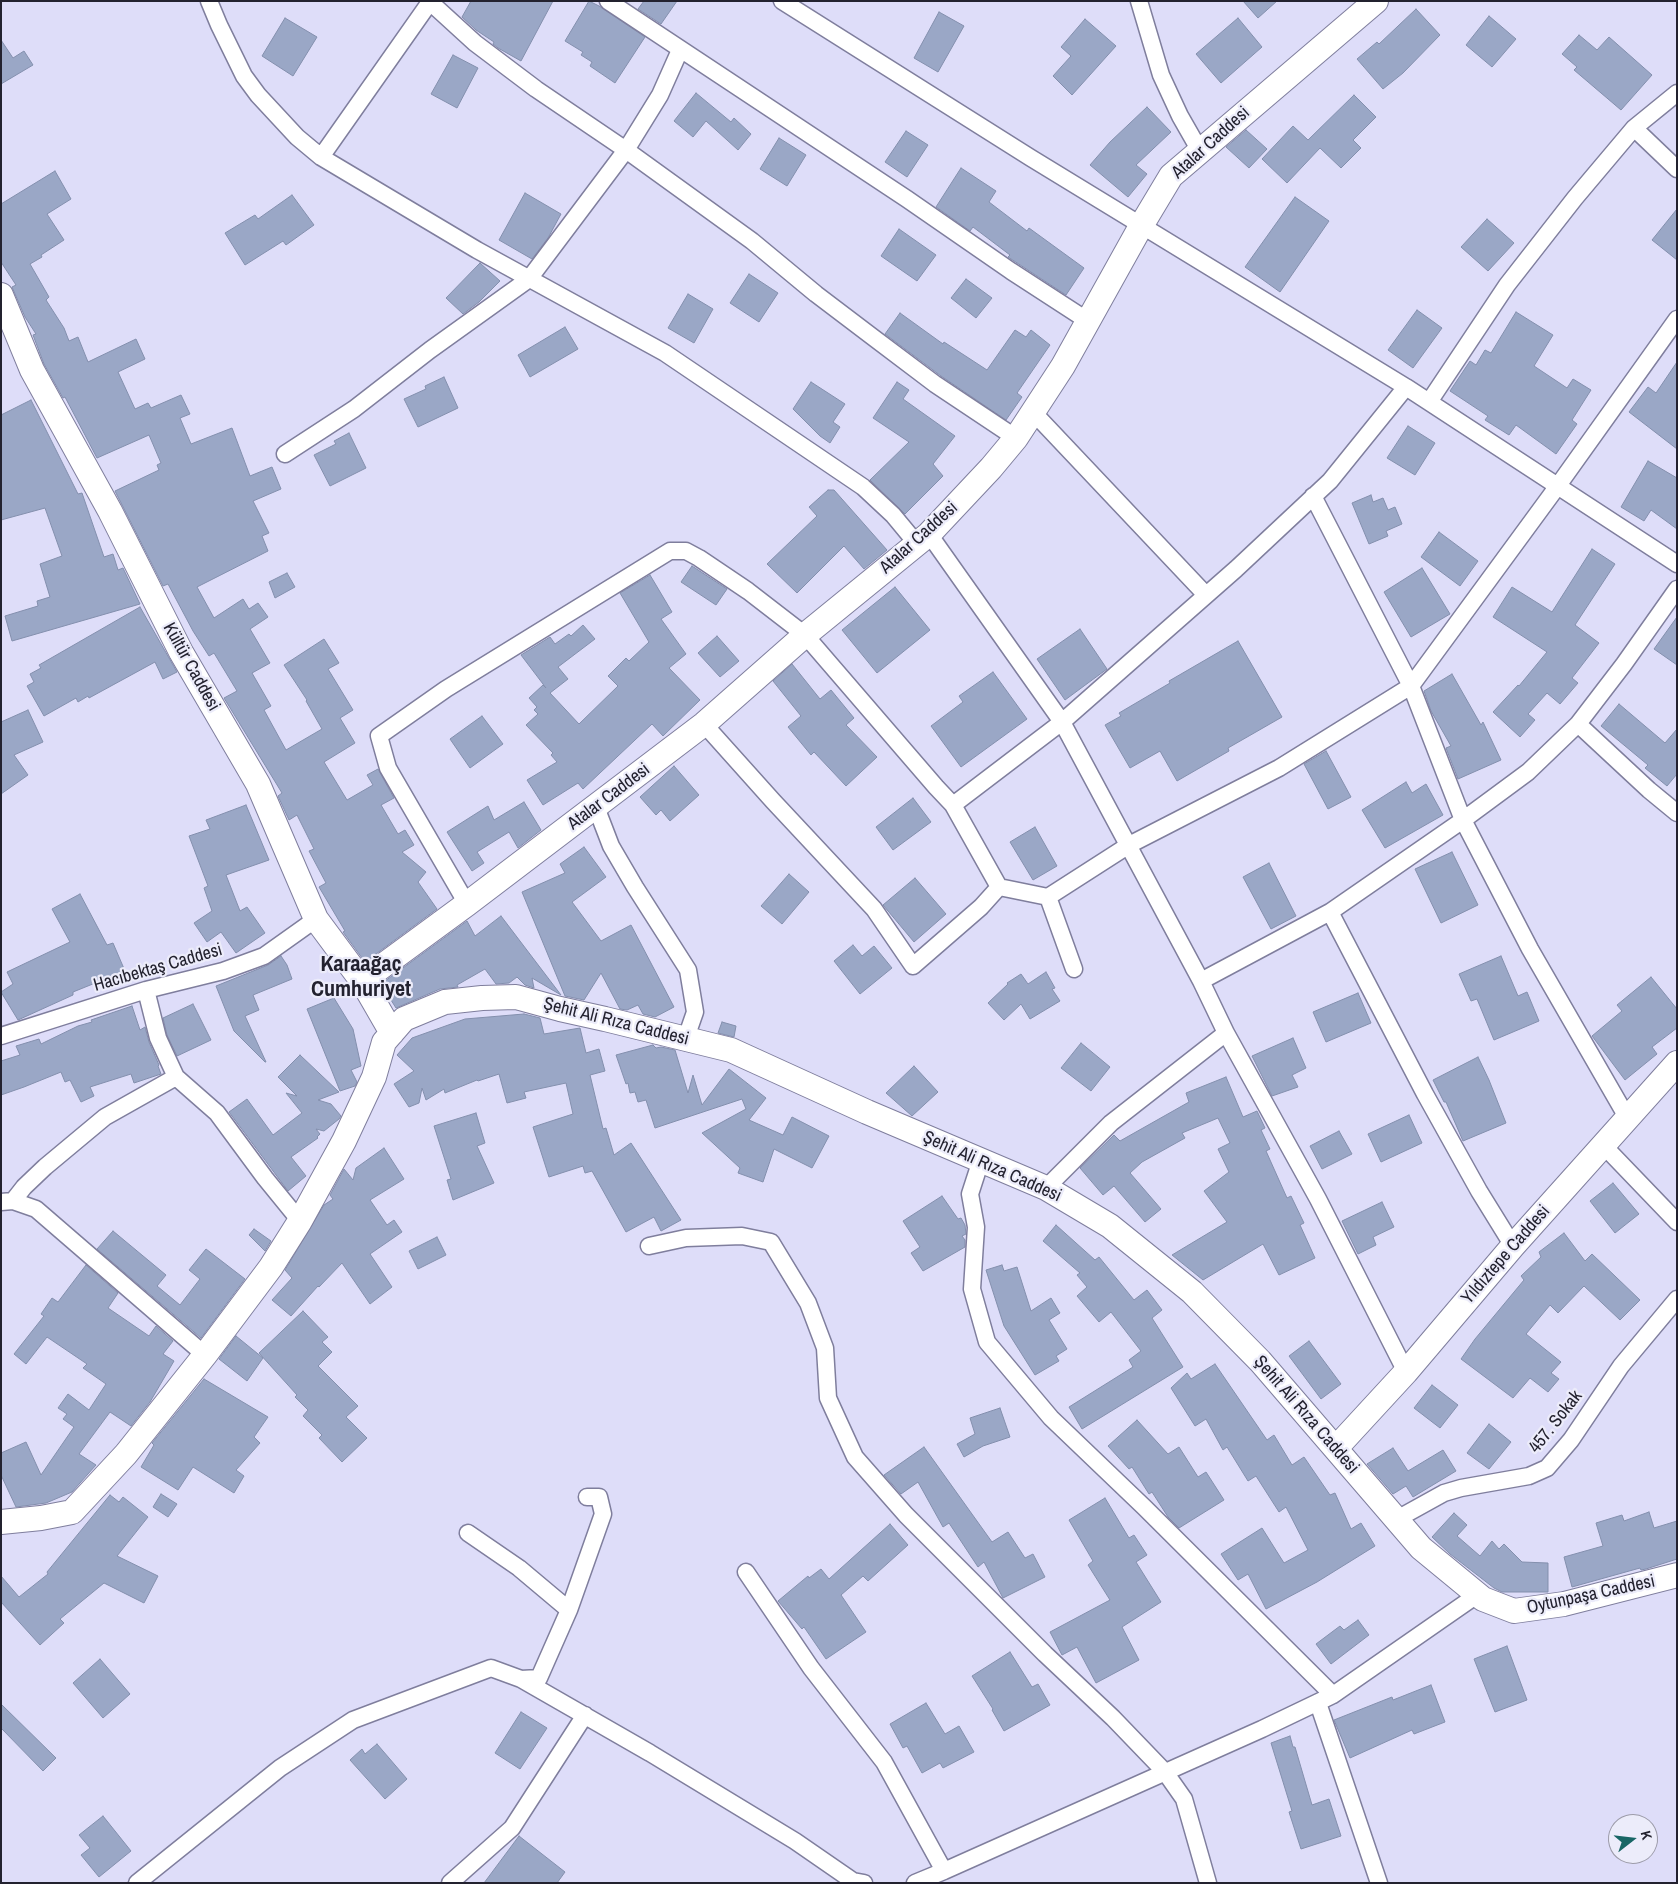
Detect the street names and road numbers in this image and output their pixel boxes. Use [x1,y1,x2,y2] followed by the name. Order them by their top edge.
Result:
[1167,102,1255,184] street label: Atalar Caddesi
[875,497,963,579] street label: Atalar Caddesi
[158,619,224,715] street label: Kültür Caddesi
[564,759,654,835] street label: Atalar Caddesi
[91,939,225,997] street label: Hacıbektaş Caddesi
[541,993,691,1051] street label: Şehit Ali Rıza Caddesi
[919,1127,1065,1207] street label: Şehit Ali Rıza Caddesi
[1457,1201,1555,1309] street label: Yıldıztepe Caddesi
[1249,1352,1363,1478] street label: Şehit Ali Rıza Caddesi
[1525,1386,1587,1458] street label: 457. Sokak
[1525,1571,1657,1619] street label: Oytunpaşa Caddesi

